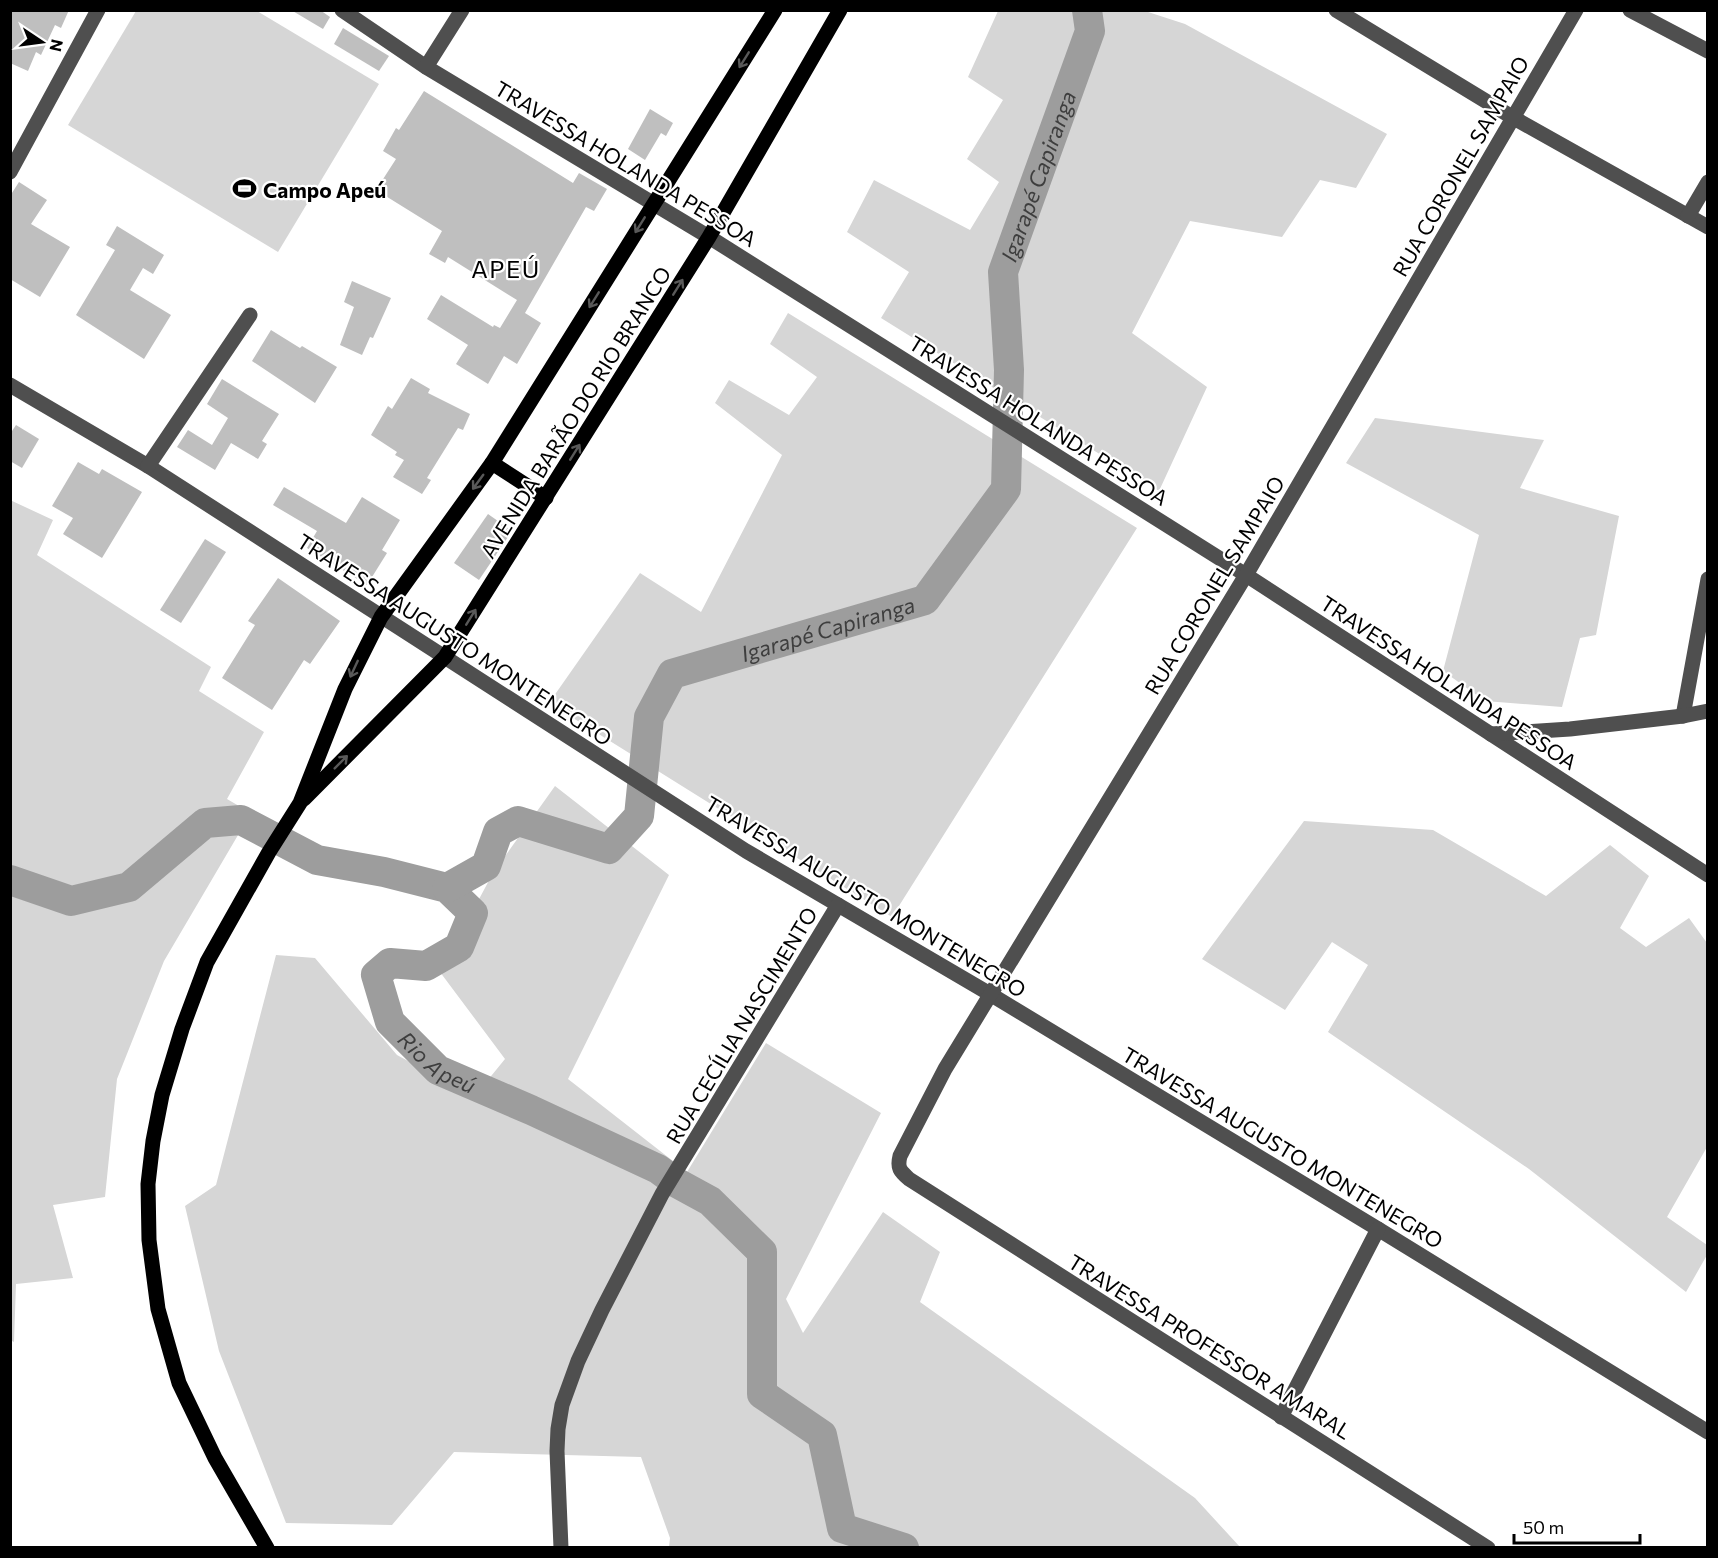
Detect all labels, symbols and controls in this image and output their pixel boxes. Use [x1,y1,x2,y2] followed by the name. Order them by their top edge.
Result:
[12,12,72,72] north arrow
[46,38,68,53] text: N
[737,51,749,68] one-way arrow
[1387,51,1533,281] street label: RUA CORONEL SAMPAIO
[491,75,761,251] street label: TRAVESSA HOLANDA PESSOA
[994,87,1081,265] water label: Igarapé Capiranga
[232,176,258,202] sports icon: Campo Apeú
[263,177,386,202] place label: Campo Apeú
[634,216,646,233] one-way arrow
[471,254,541,283] district label: APEÚ
[475,262,675,562] street label: AVENIDA BARÃO DO RIO BRANCO
[673,279,685,296] one-way arrow
[587,291,599,308] one-way arrow
[905,330,1173,510] street label: TRAVESSA HOLANDA PESSOA
[569,444,581,461] one-way arrow
[1139,471,1289,699] street label: RUA CORONEL SAMPAIO
[472,474,484,490] one-way arrow
[293,528,617,750] street label: TRAVESSA AUGUSTO MONTENEGRO
[738,590,918,667] water label: Igarapé Capiranga
[1316,590,1582,774] street label: TRAVESSA HOLANDA PESSOA
[465,609,477,626] one-way arrow
[348,659,360,677] one-way arrow
[334,754,349,769] one-way arrow
[701,790,1031,1002] street label: TRAVESSA AUGUSTO MONTENEGRO
[660,902,822,1148] street label: RUA CECÍLIA NASCIMENTO
[393,1025,480,1098] water label: Rio Apeú
[1118,1041,1448,1253] street label: TRAVESSA AUGUSTO MONTENEGRO
[1064,1248,1356,1444] street label: TRAVESSA PROFESSOR AMARAL
[1514,1507,1640,1545] scale bar
[1523,1516,1564,1538] text: 50 m

